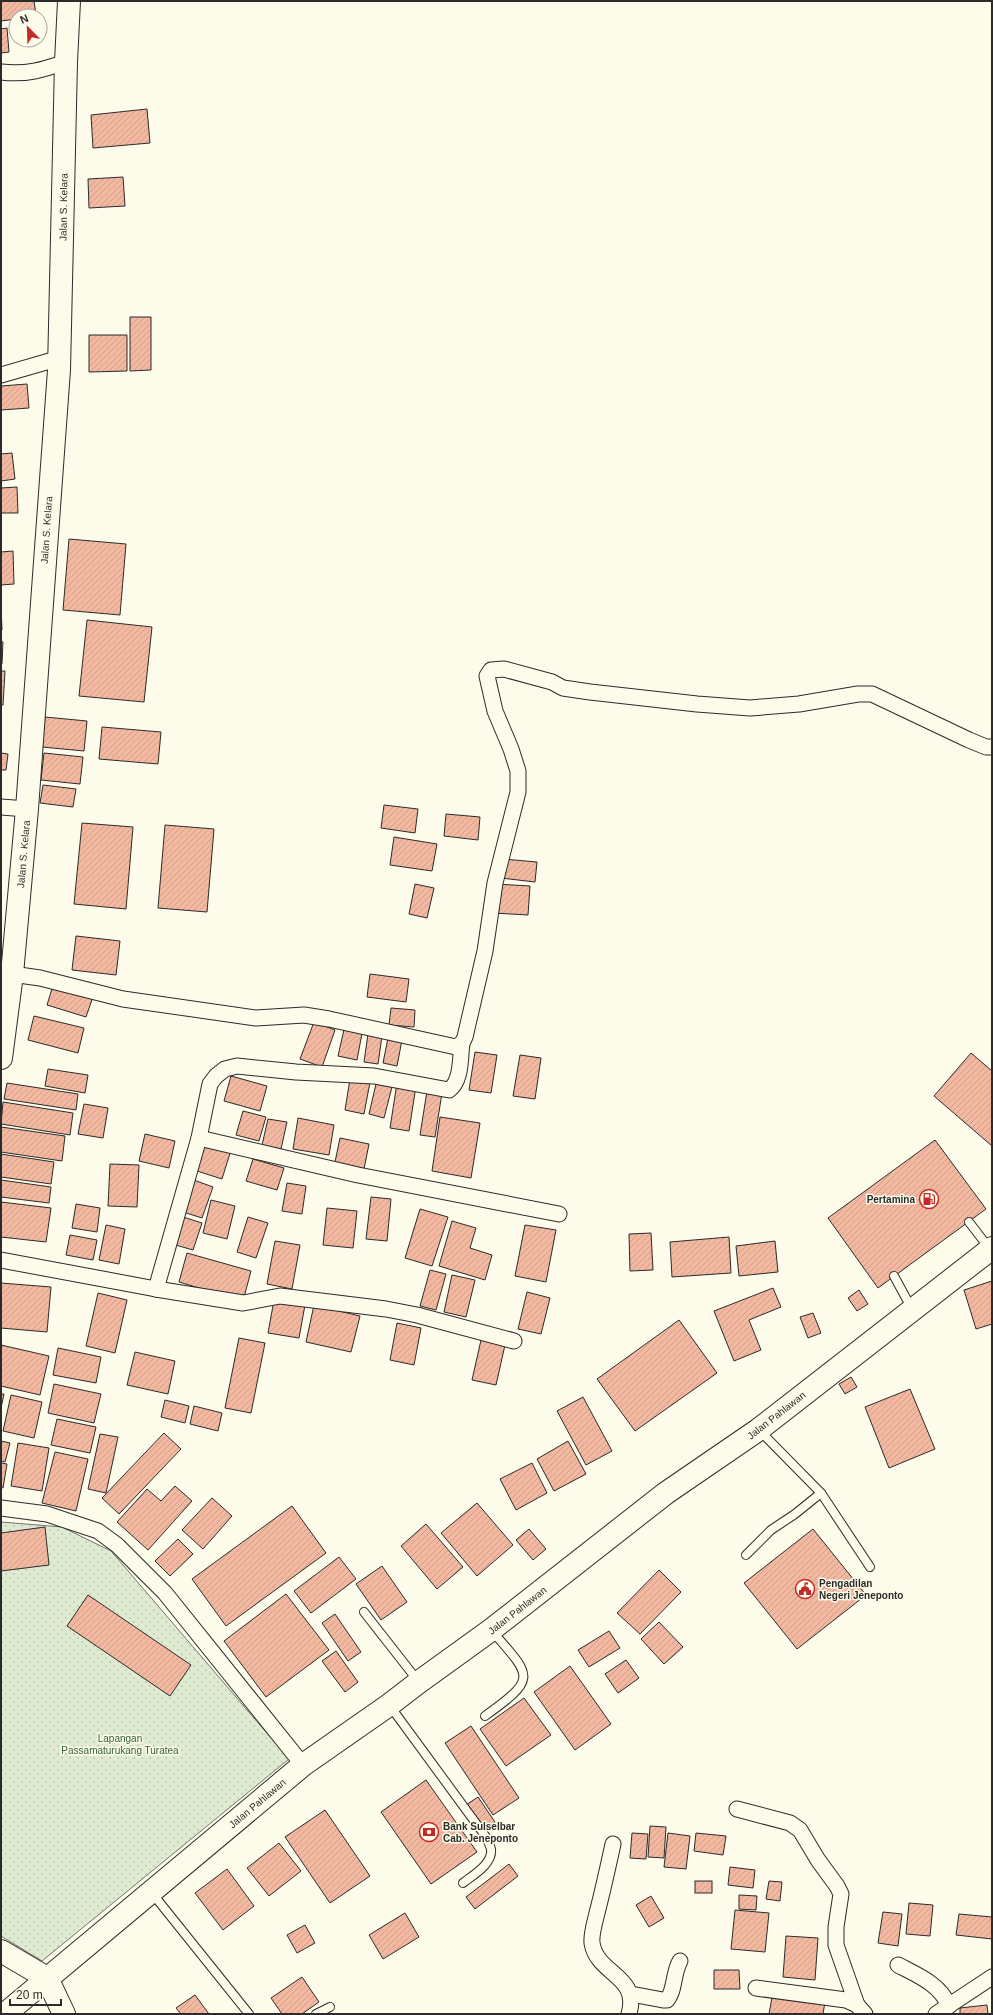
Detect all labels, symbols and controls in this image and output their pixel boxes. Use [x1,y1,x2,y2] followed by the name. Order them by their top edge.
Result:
[8,8,48,48] north arrow
[18,12,30,26] text: N
[57,173,70,241] street label: Jalan S. Kelara
[39,495,54,564] street label: Jalan S. Kelara
[15,819,32,888] street label: Jalan S. Kelara
[918,1188,940,1210] fuel station icon: Pertamina
[867,1194,915,1205] place label: Pertamina
[745,1389,808,1441] street label: Jalan Pahlawan
[794,1578,816,1600] public building icon: Pengadilan Negeri Jeneponto
[819,1578,903,1601] place label: Pengadilan Negeri Jeneponto
[486,1584,549,1636] street label: Jalan Pahlawan
[61,1733,179,1756] park label: Lapangan Passamaturukang Turatea
[227,1776,288,1830] street label: Jalan Pahlawan
[418,1821,440,1843] bank icon: Bank Sulselbar Cab. Jeneponto
[443,1821,518,1844] place label: Bank Sulselbar Cab. Jeneponto
[10,1981,61,2007] scale bar
[16,1988,43,2002] text: 20 m

